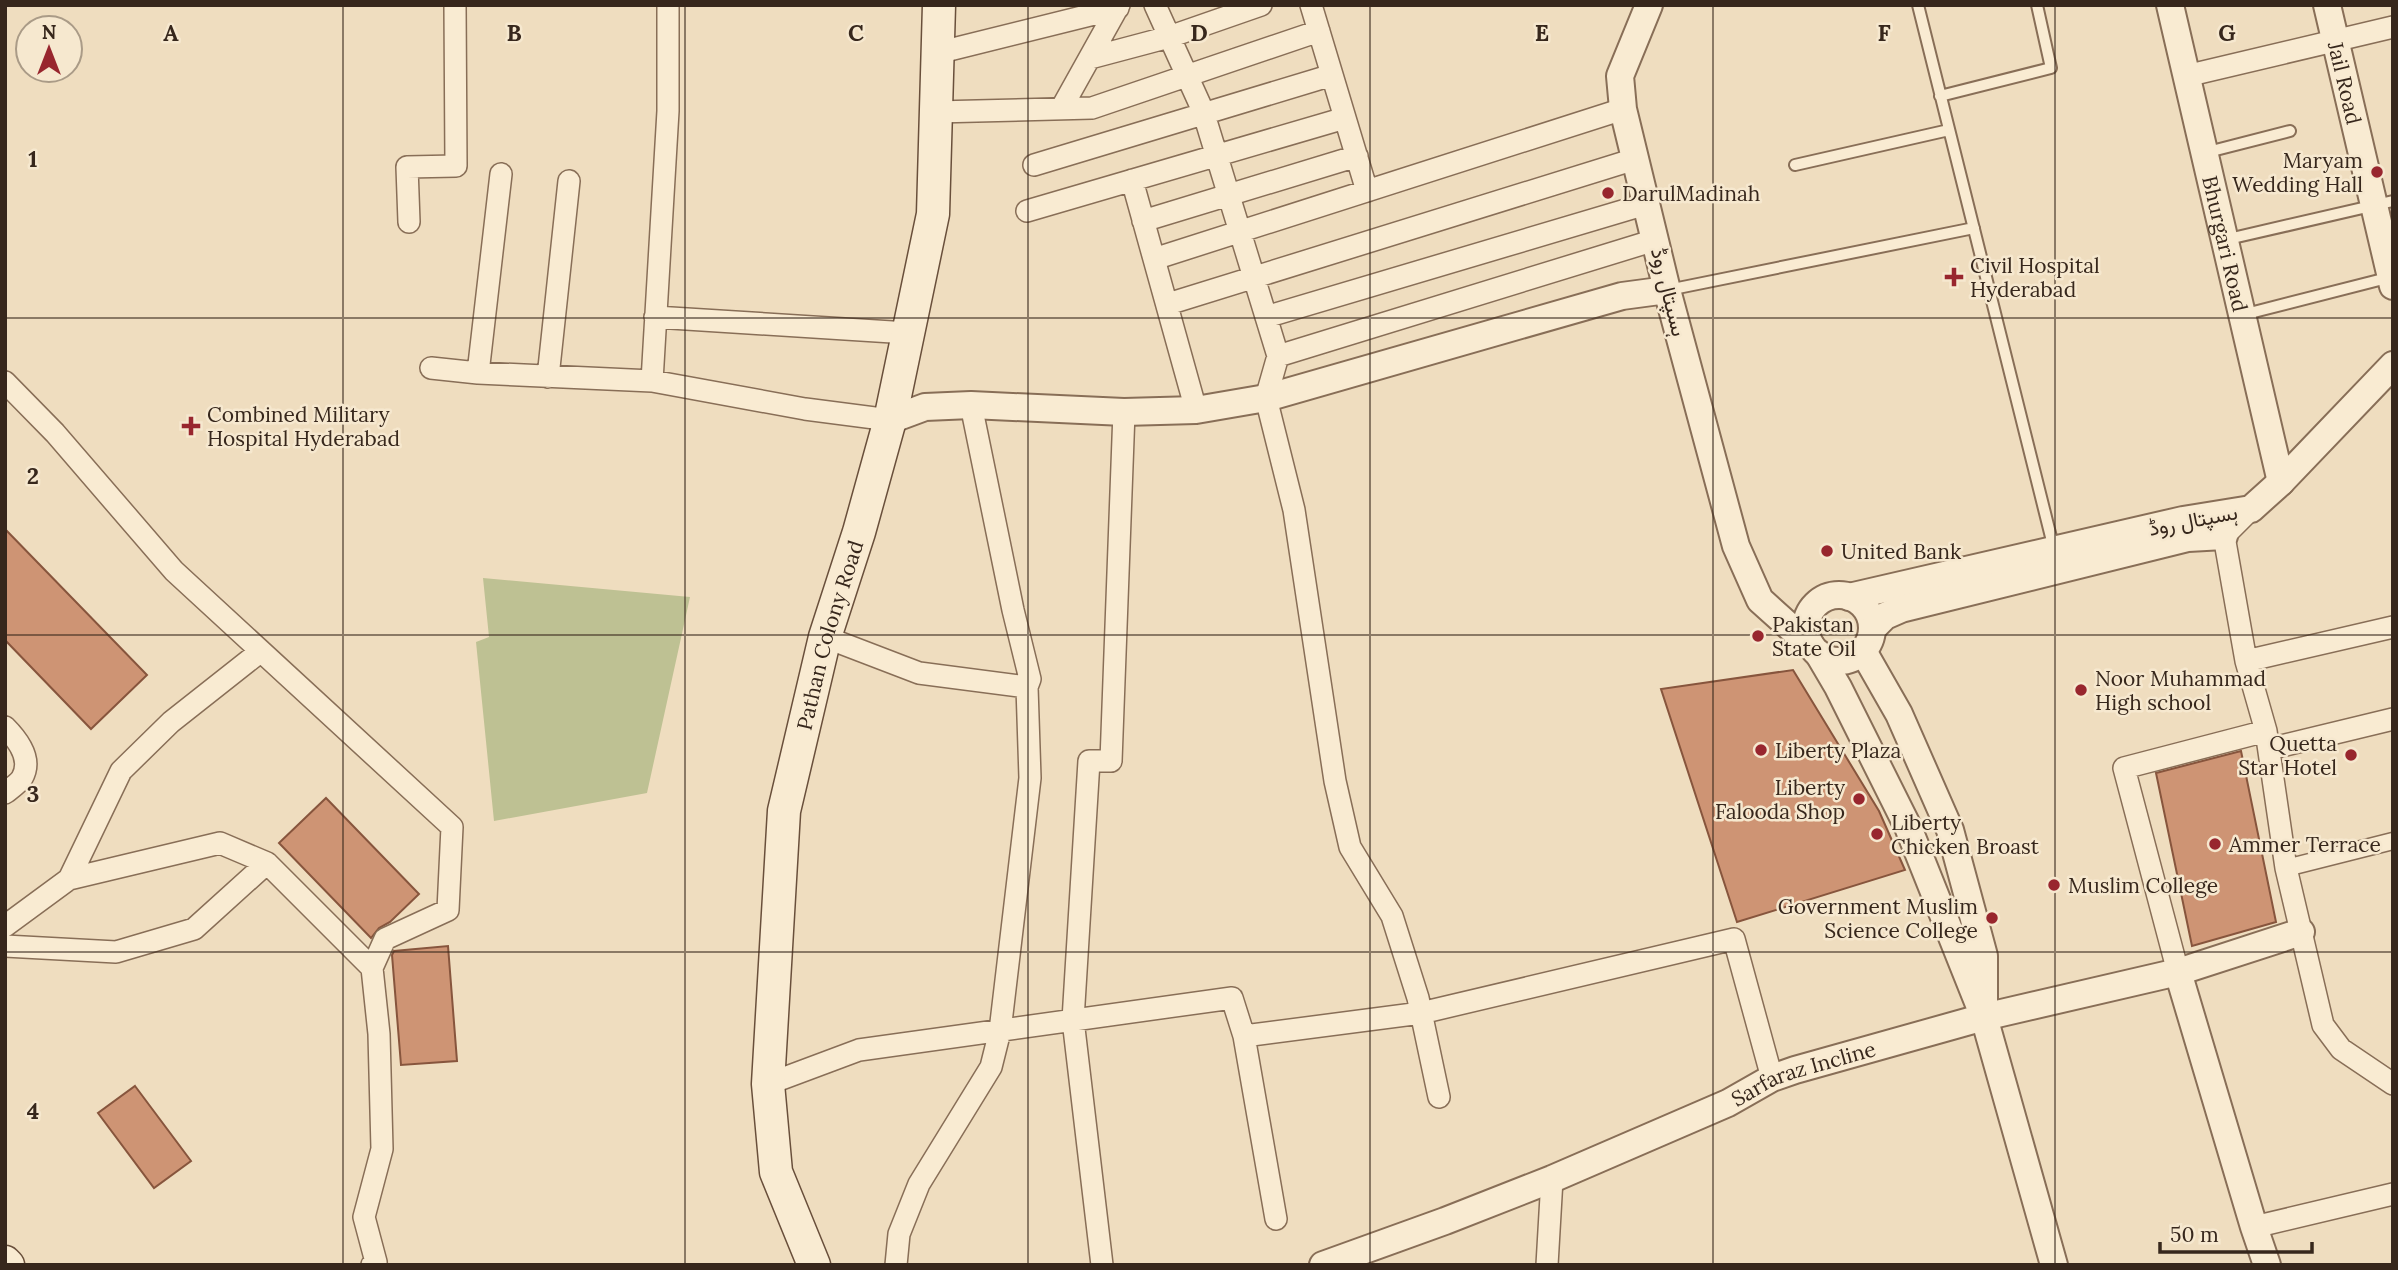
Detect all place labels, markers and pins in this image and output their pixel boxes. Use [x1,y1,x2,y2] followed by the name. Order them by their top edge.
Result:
[2232,147,2363,198] place label: Maryam Wedding Hall
[2369,164,2385,180] marker: Maryam Wedding Hall
[1622,180,1760,207] place label: DarulMadinah
[1600,185,1616,201] marker: DarulMadinah
[1970,252,2100,303] place label: Civil Hospital Hyderabad
[1944,267,1964,287] marker: Civil Hospital Hyderabad
[207,401,400,452] place label: Combined Military Hospital Hyderabad
[181,416,201,436] marker: Combined Military Hospital Hyderabad
[1841,538,1962,565] place label: United Bank
[1819,543,1835,559] marker: United Bank
[1772,611,1856,662] place label: Pakistan State Oil
[1750,628,1766,644] marker: Pakistan State Oil
[2095,665,2266,716] place label: Noor Muhammad High school
[2073,682,2089,698] marker: Noor Muhammad High school
[2238,730,2337,781] place label: Quetta Star Hotel
[1775,737,1902,764] place label: Liberty Plaza
[1753,742,1769,758] marker: Liberty Plaza
[2343,747,2359,763] marker: Quetta Star Hotel
[1715,774,1845,825] place label: Liberty Falooda Shop
[1851,791,1867,807] marker: Liberty Falooda Shop
[1891,809,2040,860] place label: Liberty Chicken Broast
[1869,826,1885,842] marker: Liberty Chicken Broast
[2228,831,2381,858] place label: Ammer Terrace
[2207,836,2223,852] marker: Ammer Terrace
[2068,872,2218,899] place label: Muslim College
[2046,877,2062,893] marker: Muslim College
[1778,893,1978,944] place label: Government Muslim Science College
[1984,910,2000,926] marker: Government Muslim Science College

